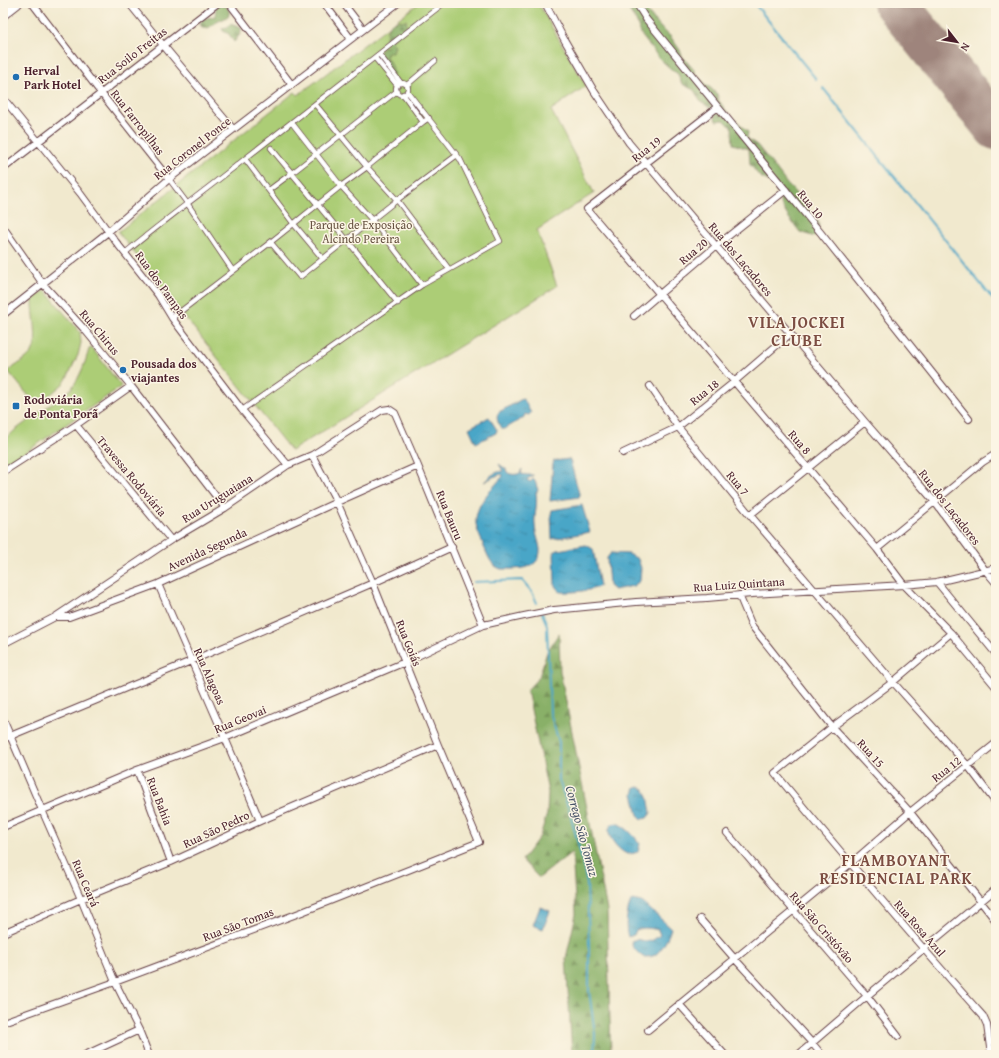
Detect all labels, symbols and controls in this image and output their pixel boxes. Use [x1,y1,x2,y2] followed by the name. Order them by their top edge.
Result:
[94,22,170,87] street label: Rua Soilo Freitas
[937,22,977,62] north arrow
[956,40,974,55] text: N
[24,62,81,93] place label: Herval Park Hotel
[11,72,21,82] marker: Herval Park Hotel
[107,86,169,159] street label: Rua Farropilhas
[150,112,235,184] street label: Rua Coronel Ponce
[628,132,665,166] street label: Rua 19
[794,186,828,222] street label: Rua 10
[310,216,412,247] park label: Parque de Exposição Alcindo Pereira
[705,218,777,300] street label: Rua dos Laçadores
[675,234,711,268] street label: Rua 20
[131,247,193,323] street label: Rua dos Pampas
[76,306,124,359] street label: Rua Chirus
[748,310,846,352] district label: VILA JOCKEI CLUBE
[131,355,197,386] place label: Pousada dos viajantes
[118,365,128,375] marker: Pousada dos viajantes
[686,375,722,409] street label: Rua 18
[24,391,99,422] place label: Rodoviária de Ponta Porã
[11,401,21,411] marker: Rodoviária de Ponta Porã
[785,426,816,458] street label: Rua 8
[93,432,171,520] street label: Travessa Rodoviária
[915,466,985,549] street label: Rua dos Laçadores
[723,467,753,499] street label: Rua 7
[178,469,256,527] street label: Rua Uruguaiana
[432,488,468,543] street label: Rua Bauru
[165,523,250,575] street label: Avenida Segunda
[693,572,786,596] street label: Rua Luiz Quintana
[392,617,426,669] street label: Rua Goiás
[190,645,230,707] street label: Rua Alagoas
[211,701,269,737] street label: Rua Geovai
[854,735,889,771] street label: Rua 15
[928,752,965,786] street label: Rua 12
[143,775,177,828] street label: Rua Bahia
[561,784,603,879] water label: Corrego São Tomaz
[180,806,252,852] street label: Rua São Pedro
[819,848,973,890] district label: FLAMBOYANT RESIDENCIAL PARK
[68,857,104,910] street label: Rua Ceará
[786,888,858,966] street label: Rua São Cristóvão
[891,896,950,961] street label: Rua Rosa Azul
[200,903,276,945] street label: Rua São Tomas

